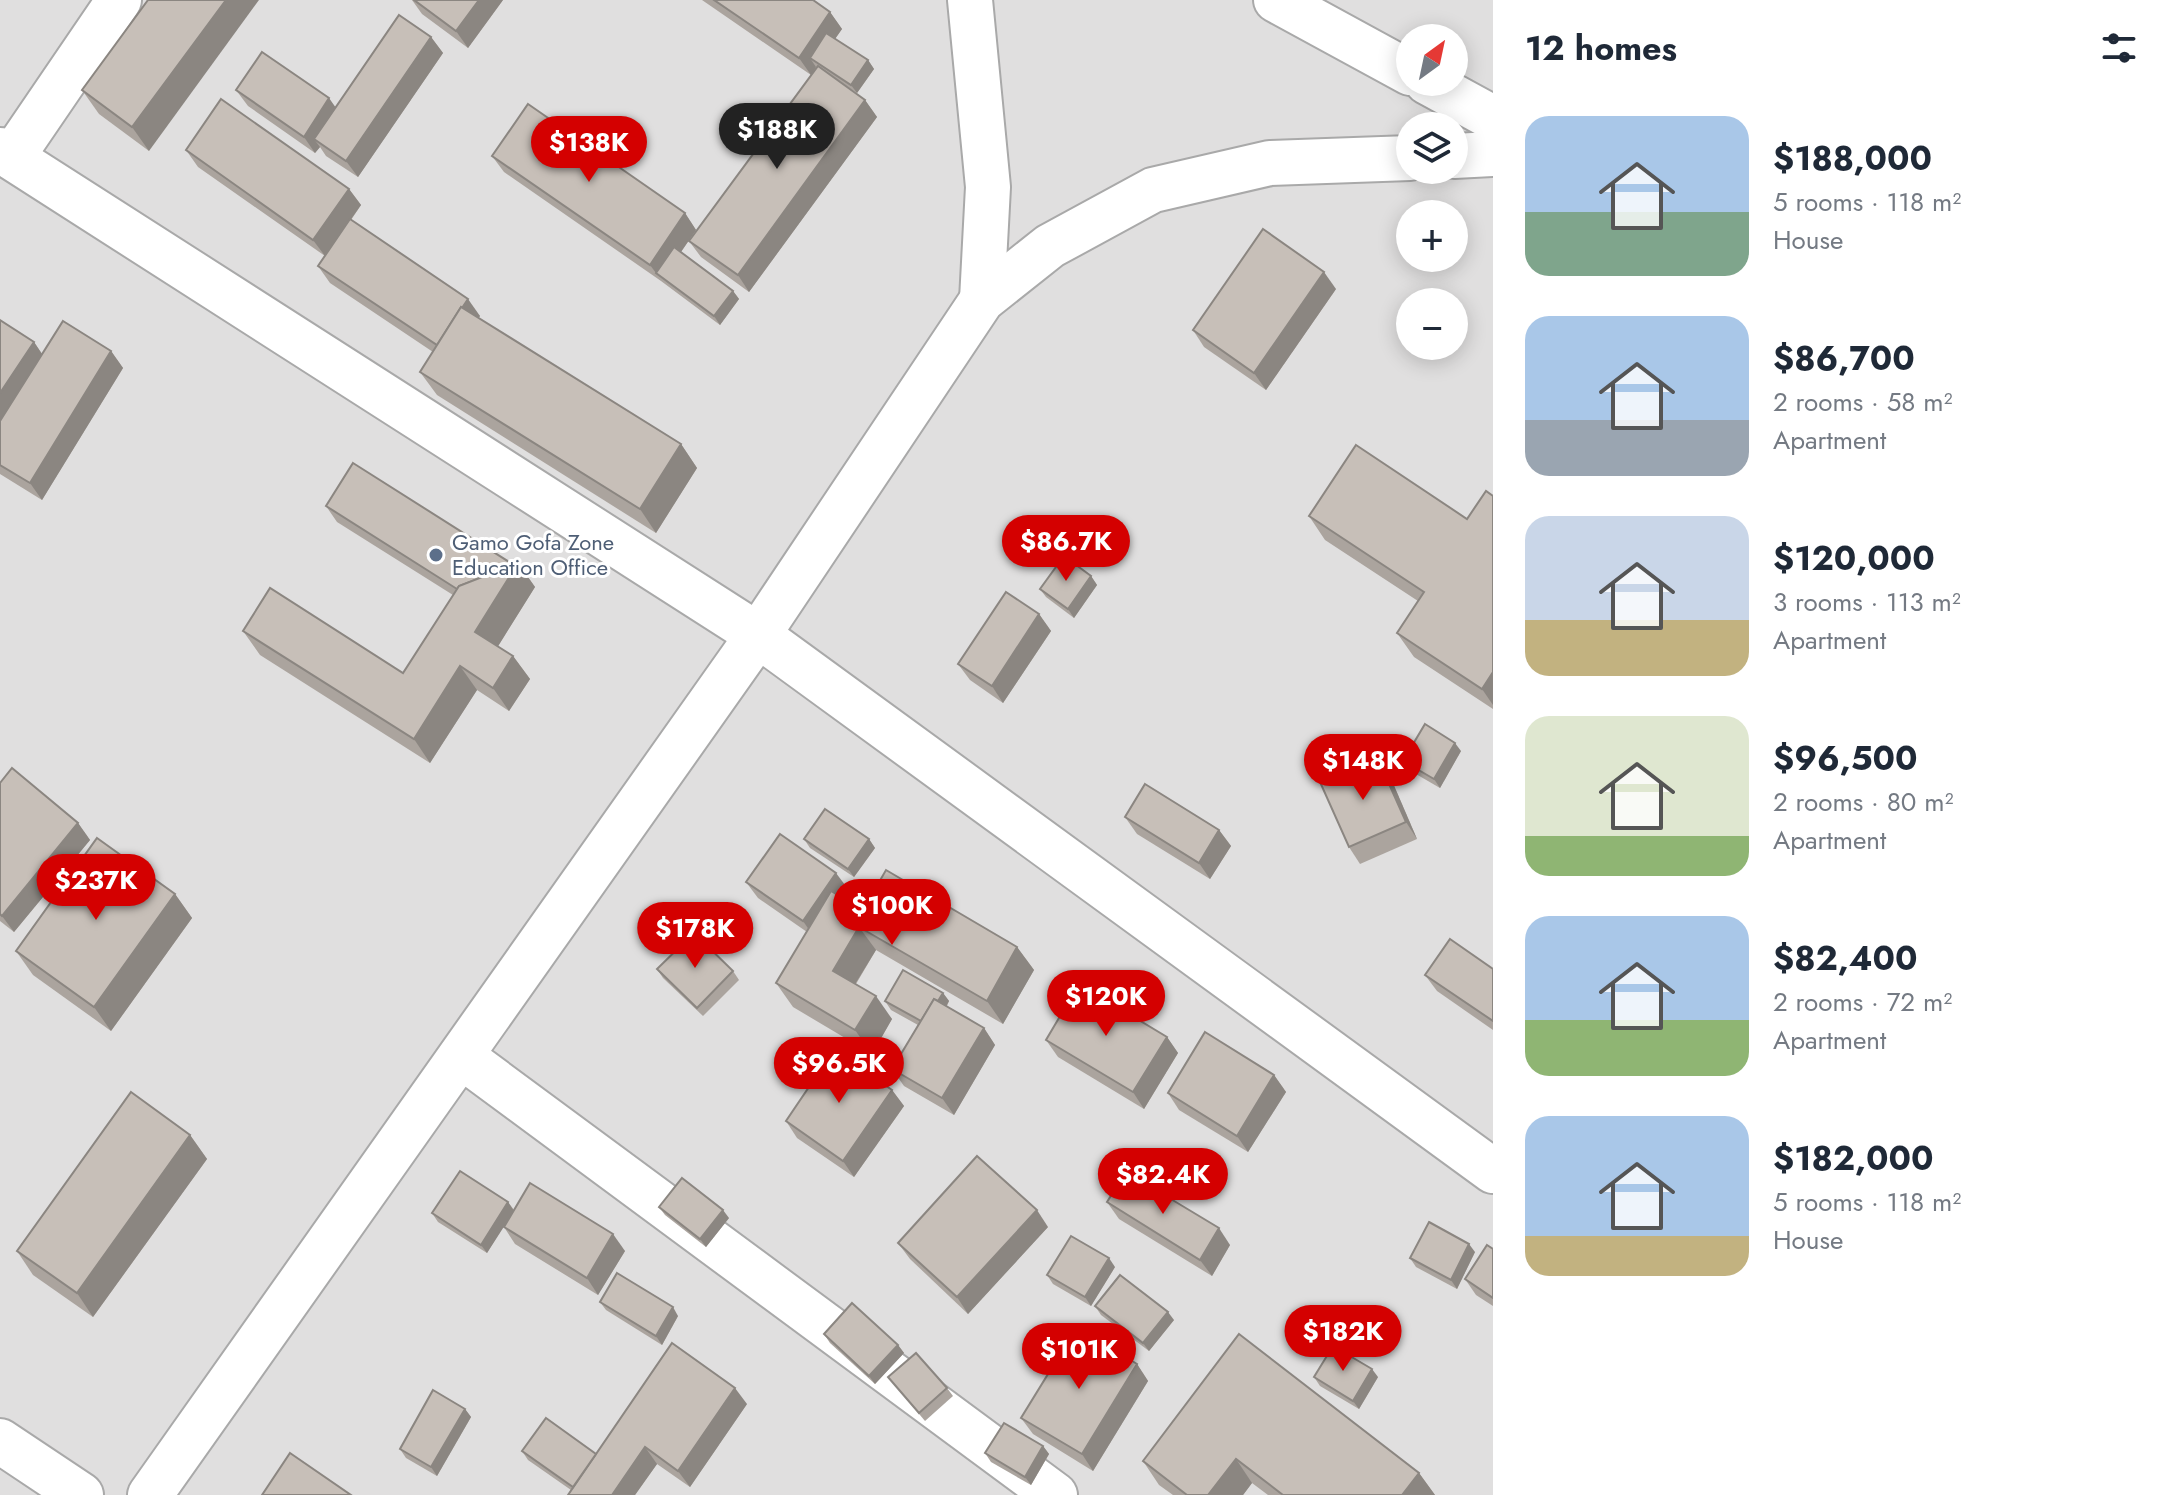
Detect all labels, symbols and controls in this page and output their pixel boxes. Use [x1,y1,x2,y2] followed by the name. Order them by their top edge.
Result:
[1396,24,1468,96] north arrow
[1396,24,1468,360] map controls
[1525,24,1677,73] text: 12 homes
[2097,26,2141,70] icon: filters
[721,103,833,171] pin: $188K
[737,110,817,148] text: $188K
[1396,112,1468,184] button: layers
[533,116,645,184] pin: $138K
[549,123,629,161] text: $138K
[1773,134,1932,183] text: $188,000
[1589,148,1685,244] icon: home
[1773,183,1961,221] text: 5 rooms · 118 m²
[1396,200,1468,272] button: +
[1773,221,1843,259] text: House
[1396,288,1468,360] button: −
[1773,334,1915,383] text: $86,700
[1589,348,1685,444] icon: home
[1773,383,1953,421] text: 2 rooms · 58 m²
[1773,421,1886,459] text: Apartment
[1001,515,1131,583] pin: $86.7K
[1020,522,1112,560] text: $86.7K
[452,526,614,583] place label: Gamo Gofa Zone Education Office
[1773,534,1935,583] text: $120,000
[427,546,445,564] marker: Gamo Gofa Zone Education Office
[1589,548,1685,644] icon: home
[1773,583,1961,621] text: 3 rooms · 113 m²
[1773,621,1886,659] text: Apartment
[1307,734,1419,802] pin: $148K
[1773,734,1918,783] text: $96,500
[1322,741,1404,779] text: $148K
[1589,748,1685,844] icon: home
[1773,783,1954,821] text: 2 rooms · 80 m²
[1773,821,1886,859] text: Apartment
[40,854,152,922] pin: $237K
[55,861,137,899] text: $237K
[836,879,948,947] pin: $100K
[851,886,933,924] text: $100K
[639,902,751,970] pin: $178K
[655,909,735,947] text: $178K
[1773,934,1918,983] text: $82,400
[1589,948,1685,1044] icon: home
[1050,970,1162,1038] pin: $120K
[1065,977,1147,1015] text: $120K
[1773,983,1952,1021] text: 2 rooms · 72 m²
[1773,1021,1886,1059] text: Apartment
[774,1037,904,1105] pin: $96.5K
[792,1044,886,1082] text: $96.5K
[1773,1134,1934,1183] text: $182,000
[1098,1148,1228,1216] pin: $82.4K
[1589,1148,1685,1244] icon: home
[1116,1155,1210,1193] text: $82.4K
[1773,1183,1961,1221] text: 5 rooms · 118 m²
[1773,1221,1843,1259] text: House
[1287,1305,1399,1373] pin: $182K
[1303,1312,1383,1350] text: $182K
[1023,1323,1135,1391] pin: $101K
[1040,1330,1118,1368] text: $101K

